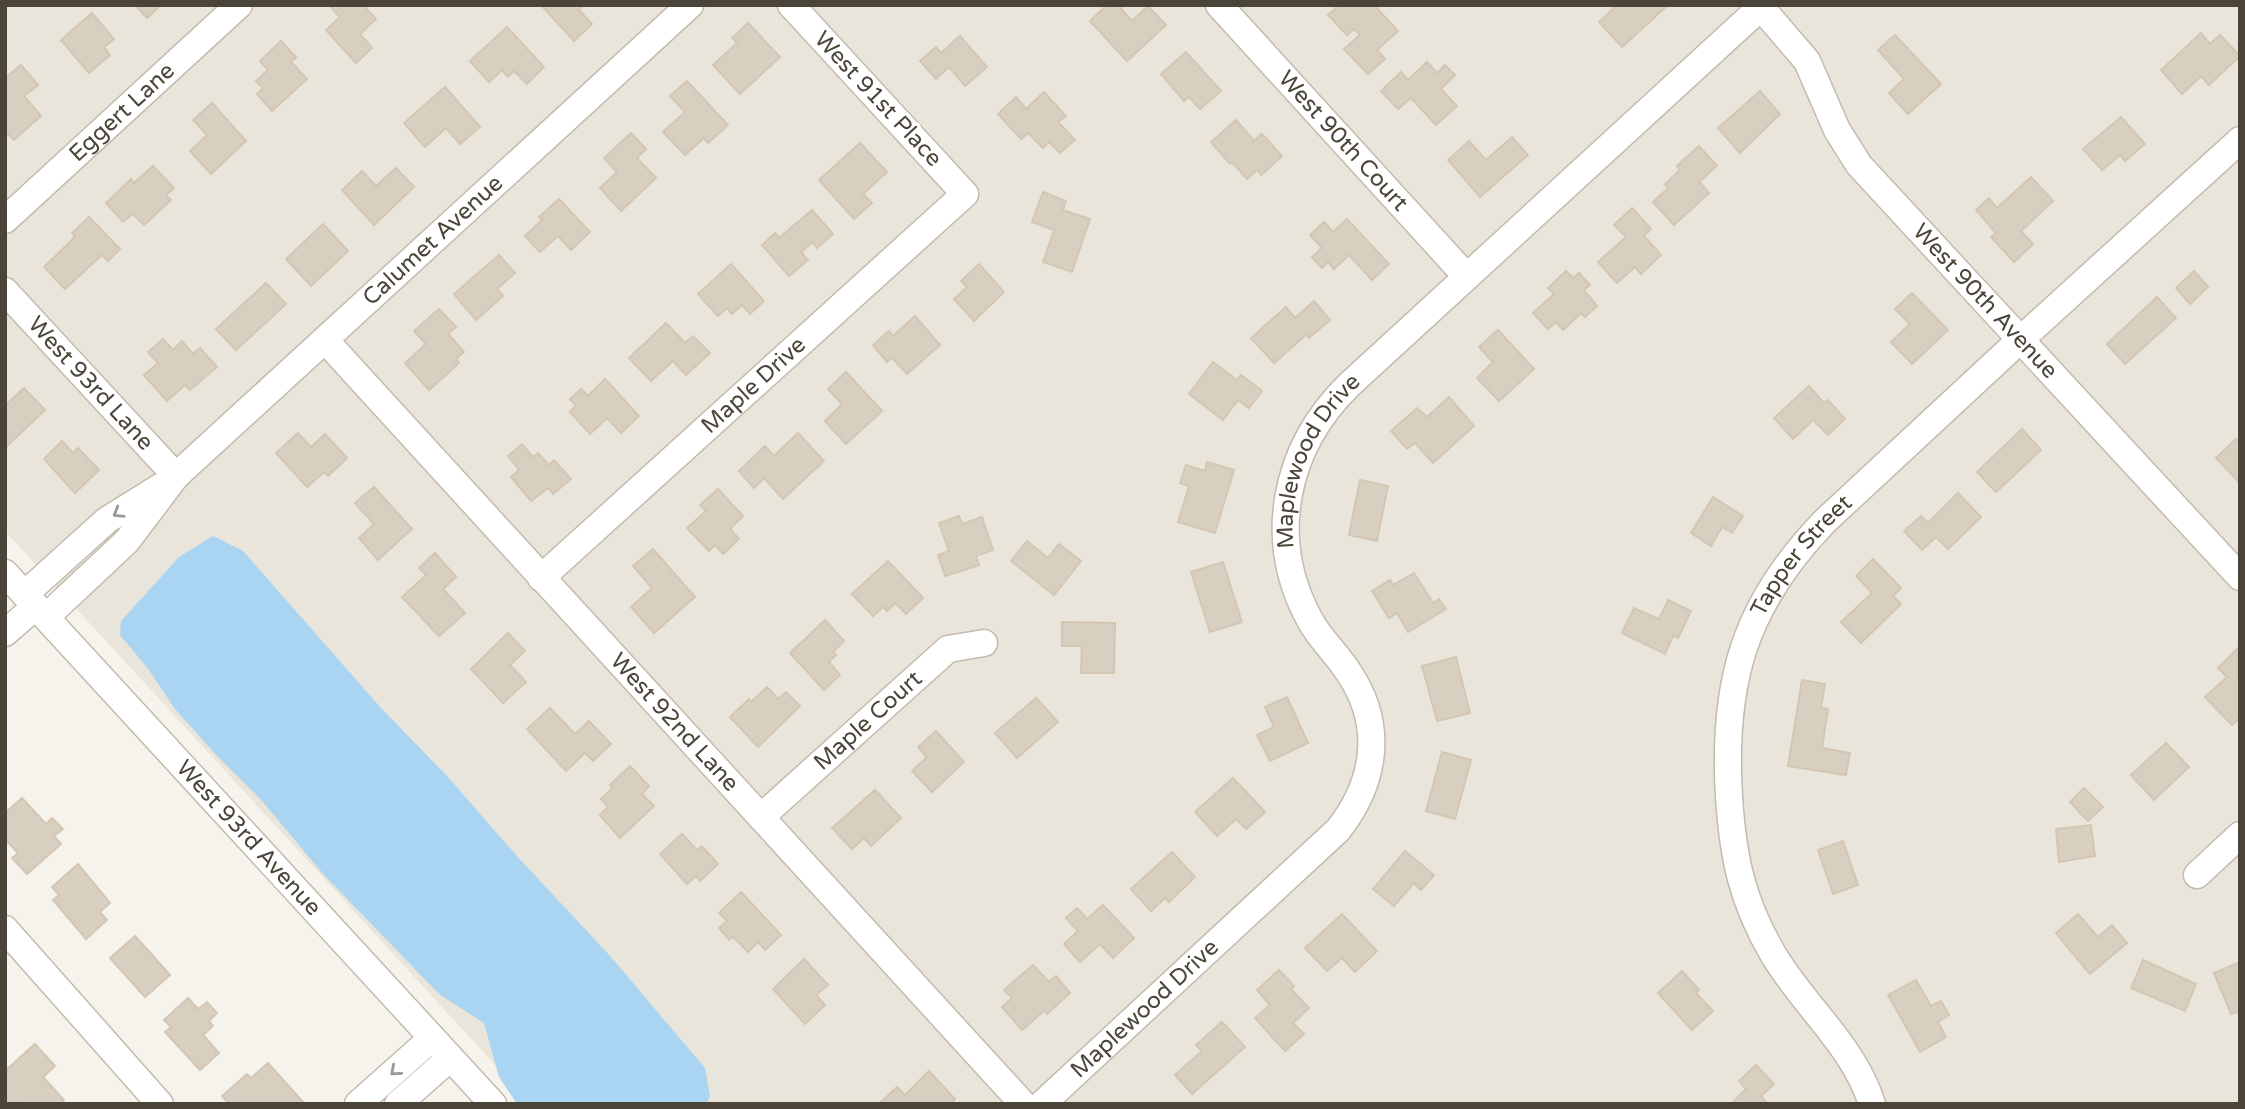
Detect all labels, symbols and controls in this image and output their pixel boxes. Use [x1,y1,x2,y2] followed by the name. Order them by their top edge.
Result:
[808,26,948,172] street label: West 91st Place
[64,57,181,168] street label: Eggert Lane
[1272,65,1414,217] street label: West 90th Court
[357,169,509,312] street label: Calumet Avenue
[1907,218,2064,385] street label: West 90th Avenue
[22,311,159,456] street label: West 93rd Lane
[696,331,812,440] street label: Maple Drive
[1271,368,1366,549] street label: Maplewood Drive
[1745,489,1858,621] street label: Tapper Street
[113,504,126,517] one-way arrow
[604,647,745,797] street label: West 92nd Lane
[808,665,928,777] street label: Maple Court
[170,755,327,922] street label: West 93rd Avenue
[1065,934,1225,1084] street label: Maplewood Drive
[390,1063,403,1075] one-way arrow

